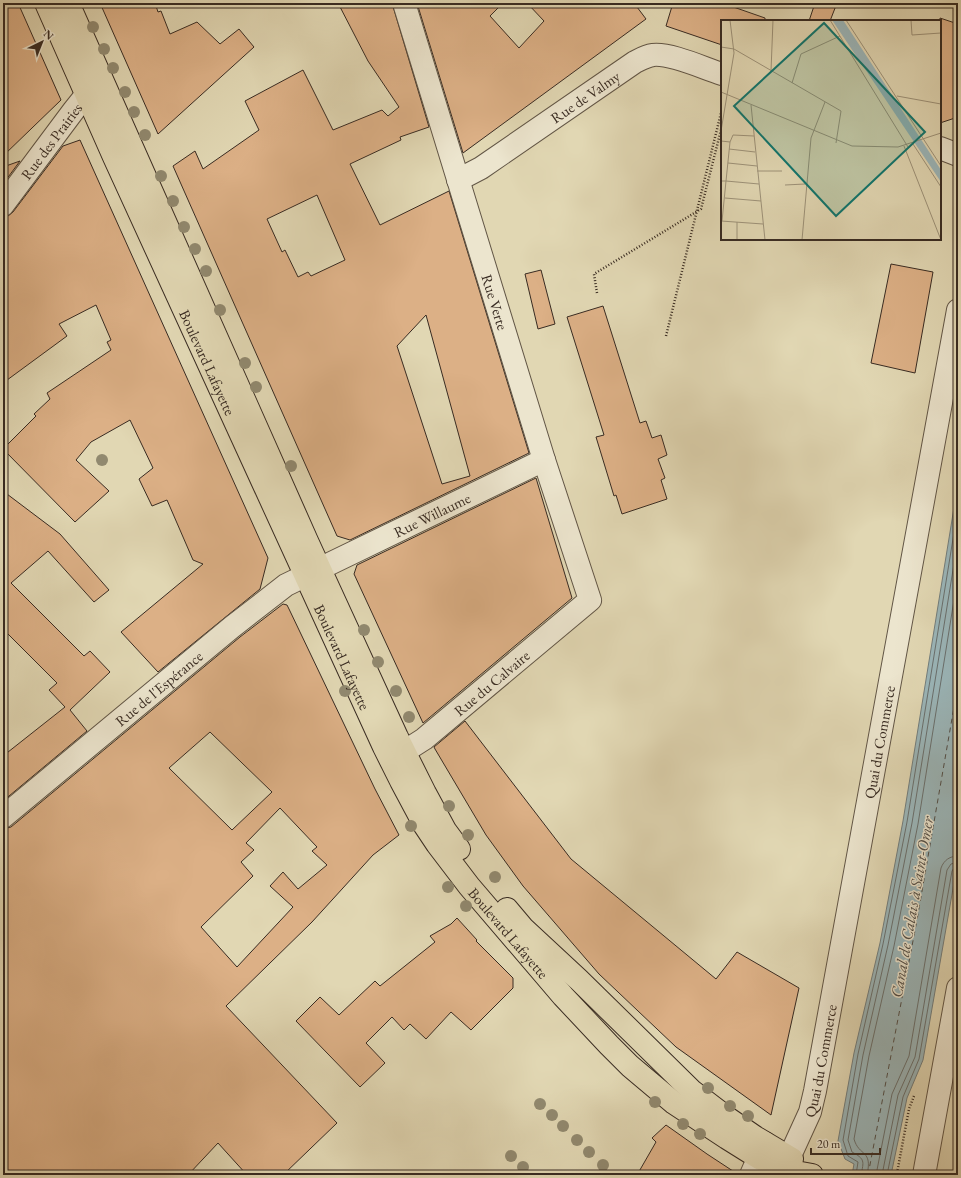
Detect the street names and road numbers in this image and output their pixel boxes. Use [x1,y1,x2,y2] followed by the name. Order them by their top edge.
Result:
[547,66,623,127] street label: Rue de Valmy
[16,98,86,183] street label: Rue des Prairies
[478,272,513,332] street label: Rue Verte
[176,306,240,418] street label: Boulevard Lafayette
[390,488,474,541] street label: Rue Willaume
[310,601,375,713] street label: Boulevard Lafayette
[450,645,533,720] street label: Rue du Calvaire
[111,646,206,730] street label: Rue de l'Espérance
[859,684,899,800] street label: Quai du Commerce
[465,883,553,982] street label: Boulevard Lafayette
[800,1003,840,1119] street label: Quai du Commerce

